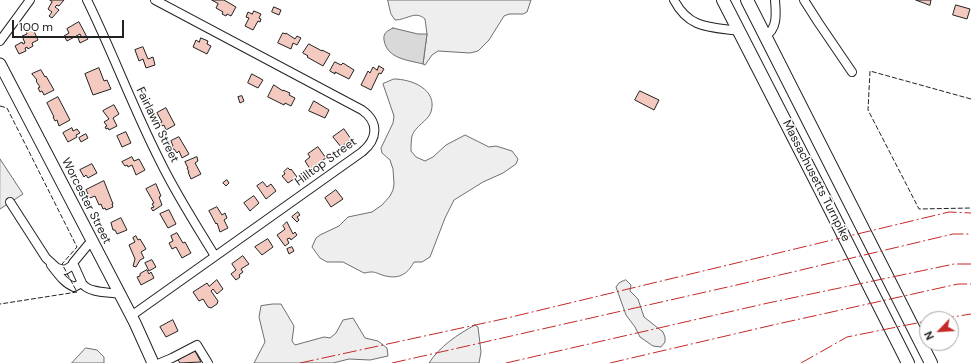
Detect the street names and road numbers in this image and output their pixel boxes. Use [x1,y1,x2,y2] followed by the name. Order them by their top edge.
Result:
[133,85,181,165] street label: Fairlawn Street
[779,118,853,244] street label: Massachusetts Turnpike
[292,135,360,189] street label: Hilltop Street
[58,156,114,246] street label: Worcester Street

